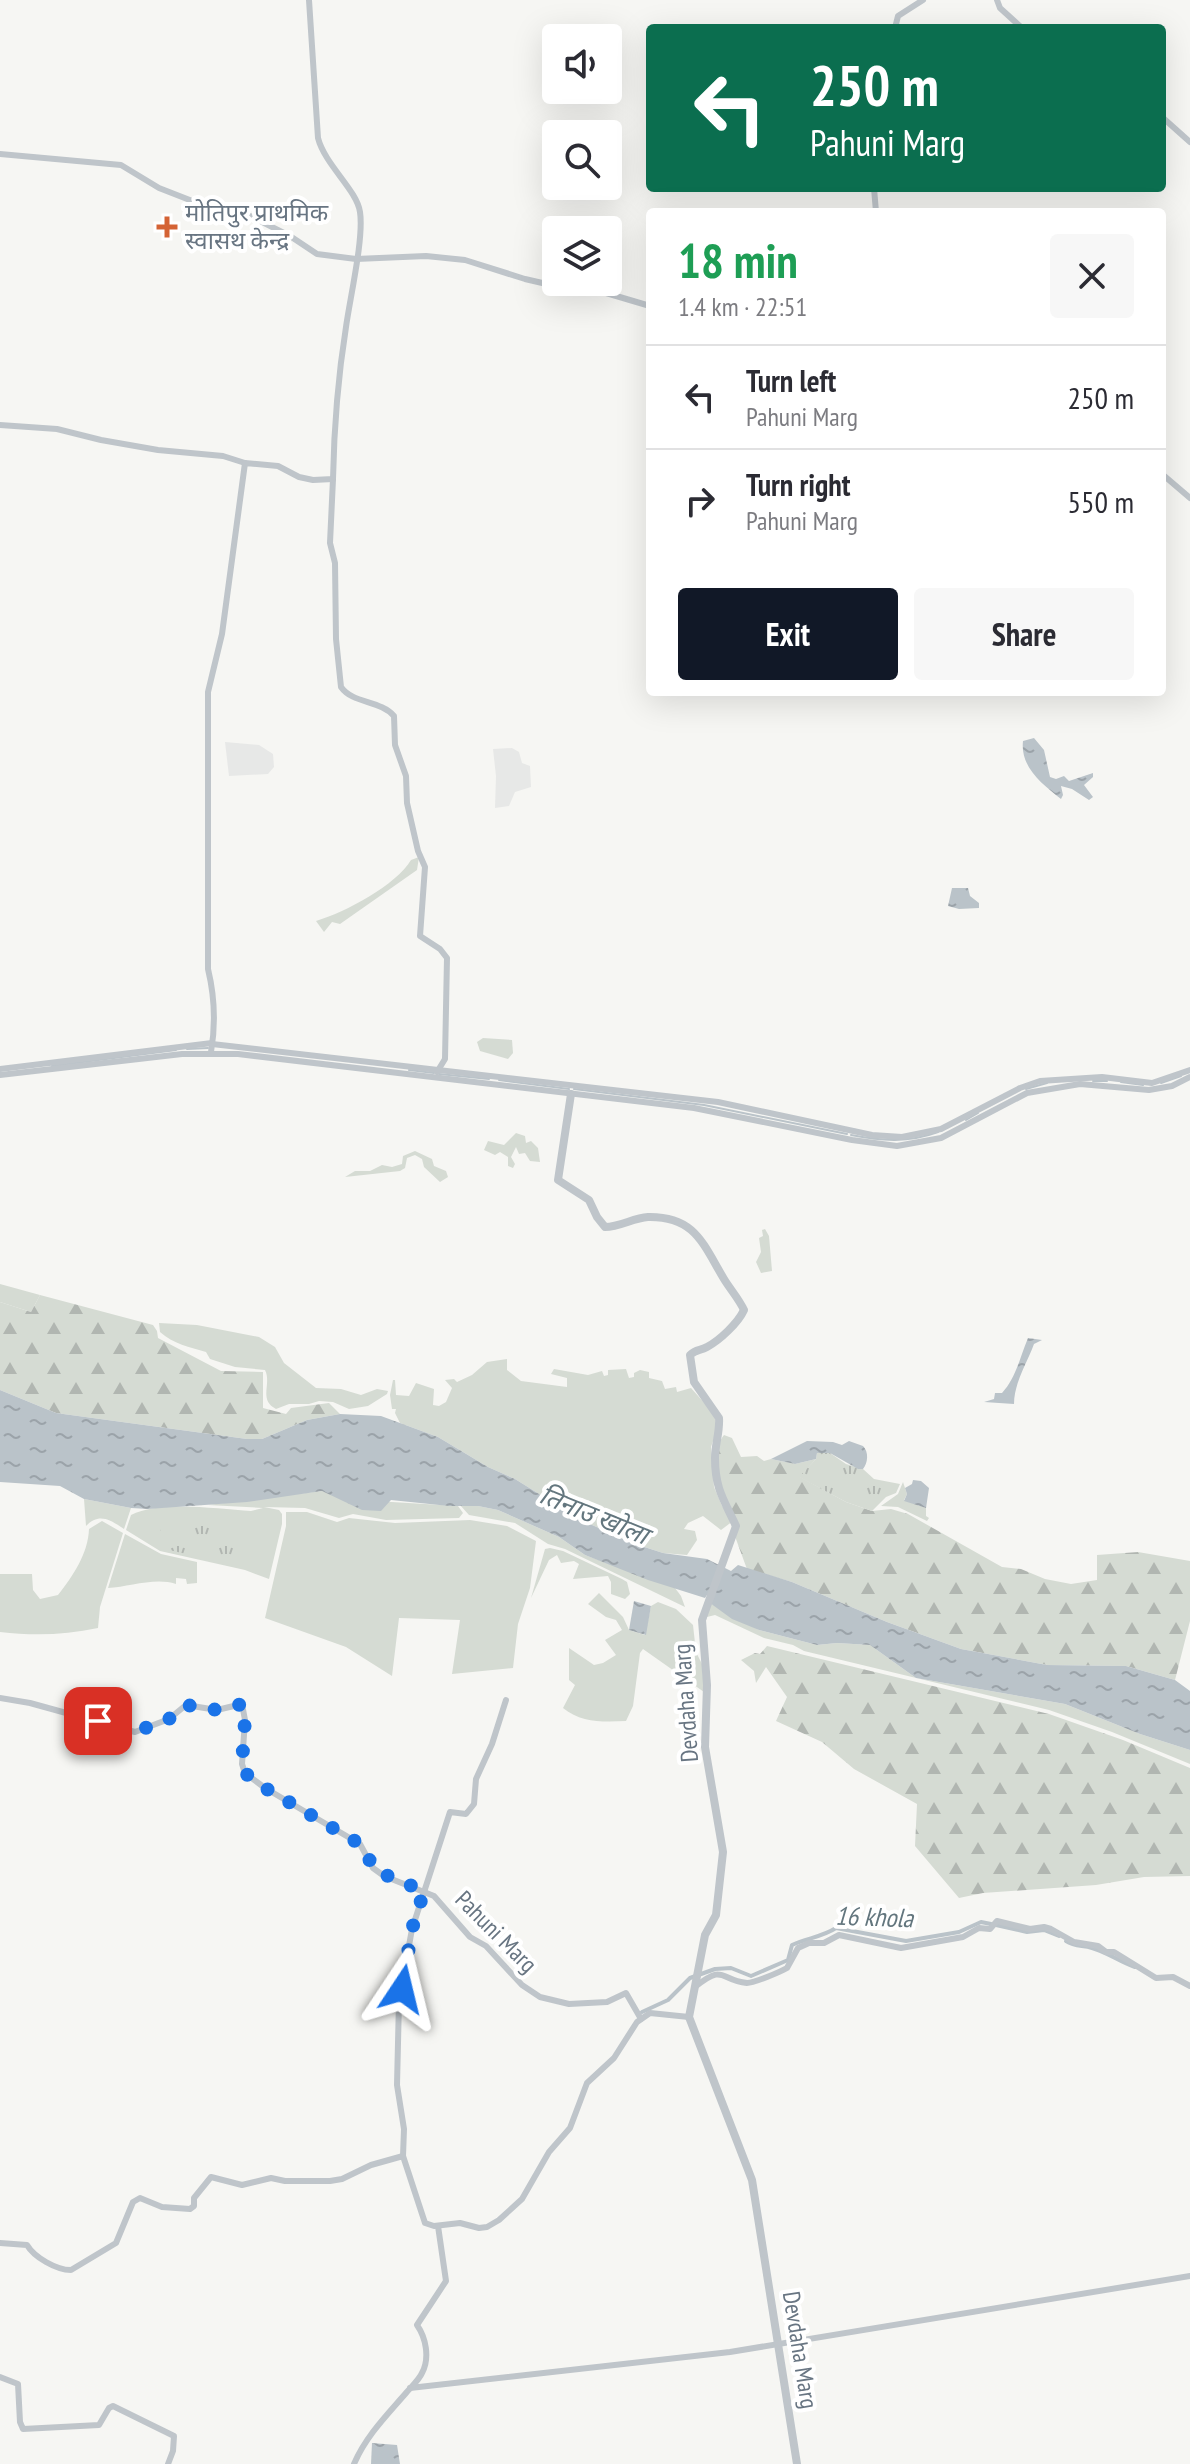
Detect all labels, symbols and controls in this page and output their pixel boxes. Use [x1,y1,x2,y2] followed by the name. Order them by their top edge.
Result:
[542,24,622,296] map controls
[542,24,622,104] button: sound
[810,49,939,121] text: 250 m
[678,56,782,160] icon: left
[810,119,965,166] text: Pahuni Marg
[542,120,622,200] button: search
[185,197,329,256] place label: मोतिपुर प्राथमिक स्वासथ केन्द्र
[156,216,178,238] marker: मोतिपुर प्राथमिक स्वासथ केन्द्र
[542,216,622,296] button: layers
[678,229,798,291] text: 18 min
[1050,234,1134,318] button: close
[678,290,807,323] text: 1.4 km · 22:51
[746,361,836,400] text: Turn left
[678,375,722,419] icon: left
[1068,378,1134,417] text: 250 m
[746,400,858,433] text: Pahuni Marg
[746,465,850,504] text: Turn right
[678,479,722,523] icon: right
[1068,482,1134,521] text: 550 m
[746,504,858,537] text: Pahuni Marg
[678,588,898,680] button: Exit
[914,588,1134,680] button: Share
[535,1478,658,1553] water label: तिनाउ खोला
[666,1643,705,1763] street label: Devdaha Marg
[64,1687,132,1755] pin
[76,1699,120,1743] icon: arrive
[449,1884,544,1979] street label: Pahuni Marg
[834,1899,915,1934] water label: 16 khola
[360,1947,444,2031] position arrow
[776,2289,825,2411] street label: Devdaha Marg

